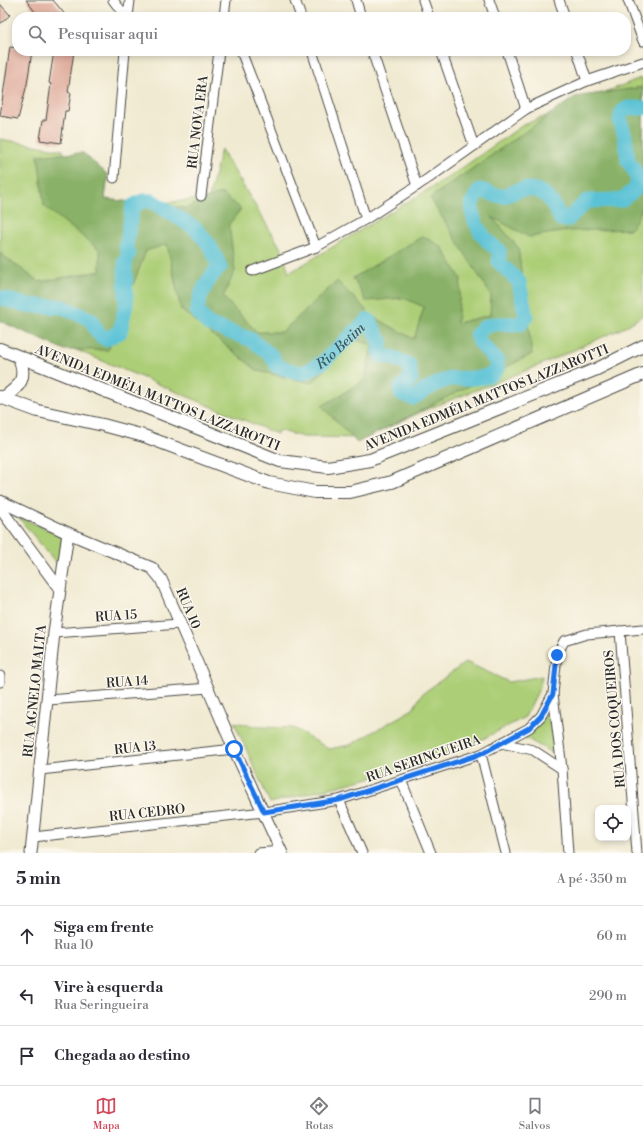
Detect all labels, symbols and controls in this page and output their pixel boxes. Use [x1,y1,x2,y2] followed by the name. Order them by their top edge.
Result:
[12,12,631,56] search box
[26,23,48,45] icon: search
[58,25,158,44] text: Pesquisar aqui
[184,73,212,170] street label: RUA NOVA ERA
[312,319,370,375] water label: Rio Betim
[32,340,283,454] street label: AVENIDA EDMÉIA MATTOS LAZZAROTTI
[360,340,611,455] street label: AVENIDA EDMÉIA MATTOS LAZZAROTTI
[172,585,204,632] street label: RUA 10
[94,607,138,625] street label: RUA 15
[20,623,50,758] street label: RUA AGNELO MALTA
[548,646,566,664] route end
[601,649,629,789] street label: RUA DOS COQUEIROS
[105,673,149,691] street label: RUA 14
[364,732,484,786] street label: RUA SERINGUEIRA
[113,738,157,758] street label: RUA 13
[225,740,243,758] route start
[108,801,186,825] street label: RUA CEDRO
[595,805,631,841] map controls
[595,805,631,841] button: locate
[16,868,61,890] text: 5 min
[557,871,627,887] text: A pé · 350 m
[54,918,154,937] text: Siga em frente
[16,925,38,947] icon: ahead
[596,928,627,944] text: 60 m
[54,937,93,953] text: Rua 10
[54,978,163,997] text: Vire à esquerda
[16,985,38,1007] icon: left
[589,988,627,1004] text: 290 m
[54,997,149,1013] text: Rua Seringueira
[16,1045,38,1067] icon: arrive
[54,1046,190,1065] text: Chegada ao destino
[93,1095,120,1133] tab: Mapa
[305,1095,333,1133] tab: Rotas
[519,1095,550,1133] tab: Salvos

